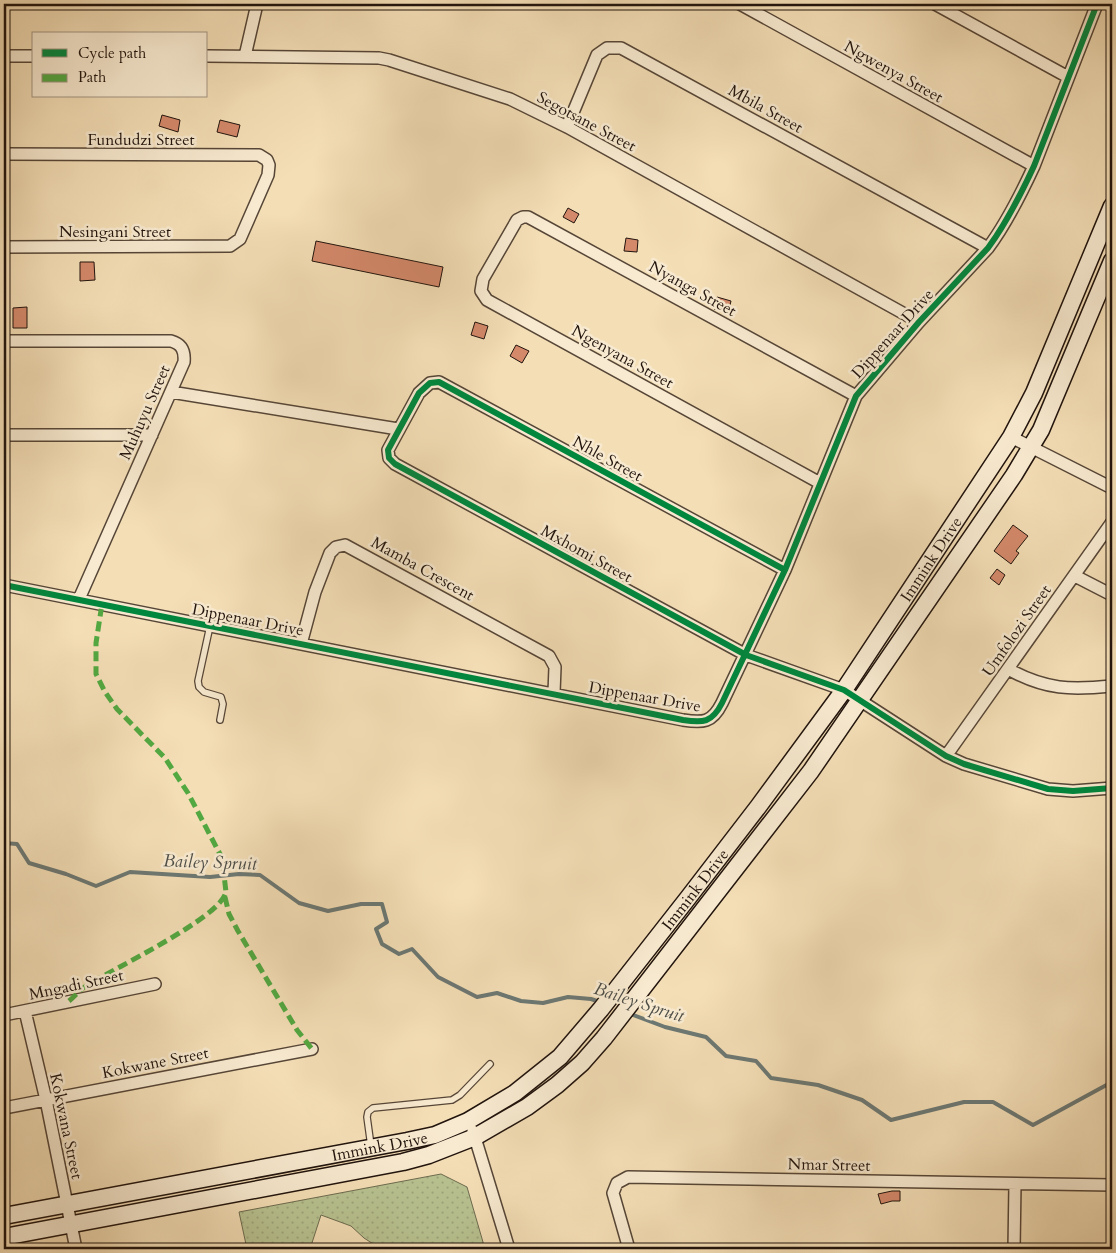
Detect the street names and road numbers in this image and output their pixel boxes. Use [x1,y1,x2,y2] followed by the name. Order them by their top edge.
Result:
[840,36,947,108] street label: Ngwenya Street
[724,79,807,138] street label: Mbila Street
[533,86,640,157] street label: Segotsane Street
[87,129,195,151] street label: Fundudzi Street
[59,221,171,243] street label: Nesingani Street
[645,256,740,322] street label: Nyanga Street
[847,284,939,383] street label: Dippenaar Drive
[568,320,677,394] street label: Ngenyana Street
[114,362,176,463] street label: Muhuyu Street
[569,431,646,487] street label: Nhle Street
[895,513,967,606] street label: Immink Drive
[537,520,636,588] street label: Mxhomi Street
[367,531,478,606] street label: Mamba Crescent
[977,580,1057,681] street label: Umfolozi Street
[190,598,306,642] street label: Dippenaar Drive
[587,676,703,718] street label: Dippenaar Drive
[657,844,734,935] street label: Immink Drive
[27,964,125,1006] street label: Mngadi Street
[100,1042,210,1084] street label: Kokwane Street
[44,1071,88,1181] street label: Kokwana Street
[330,1127,430,1167] street label: Immink Drive
[787,1153,871,1177] street label: Nmar Street

